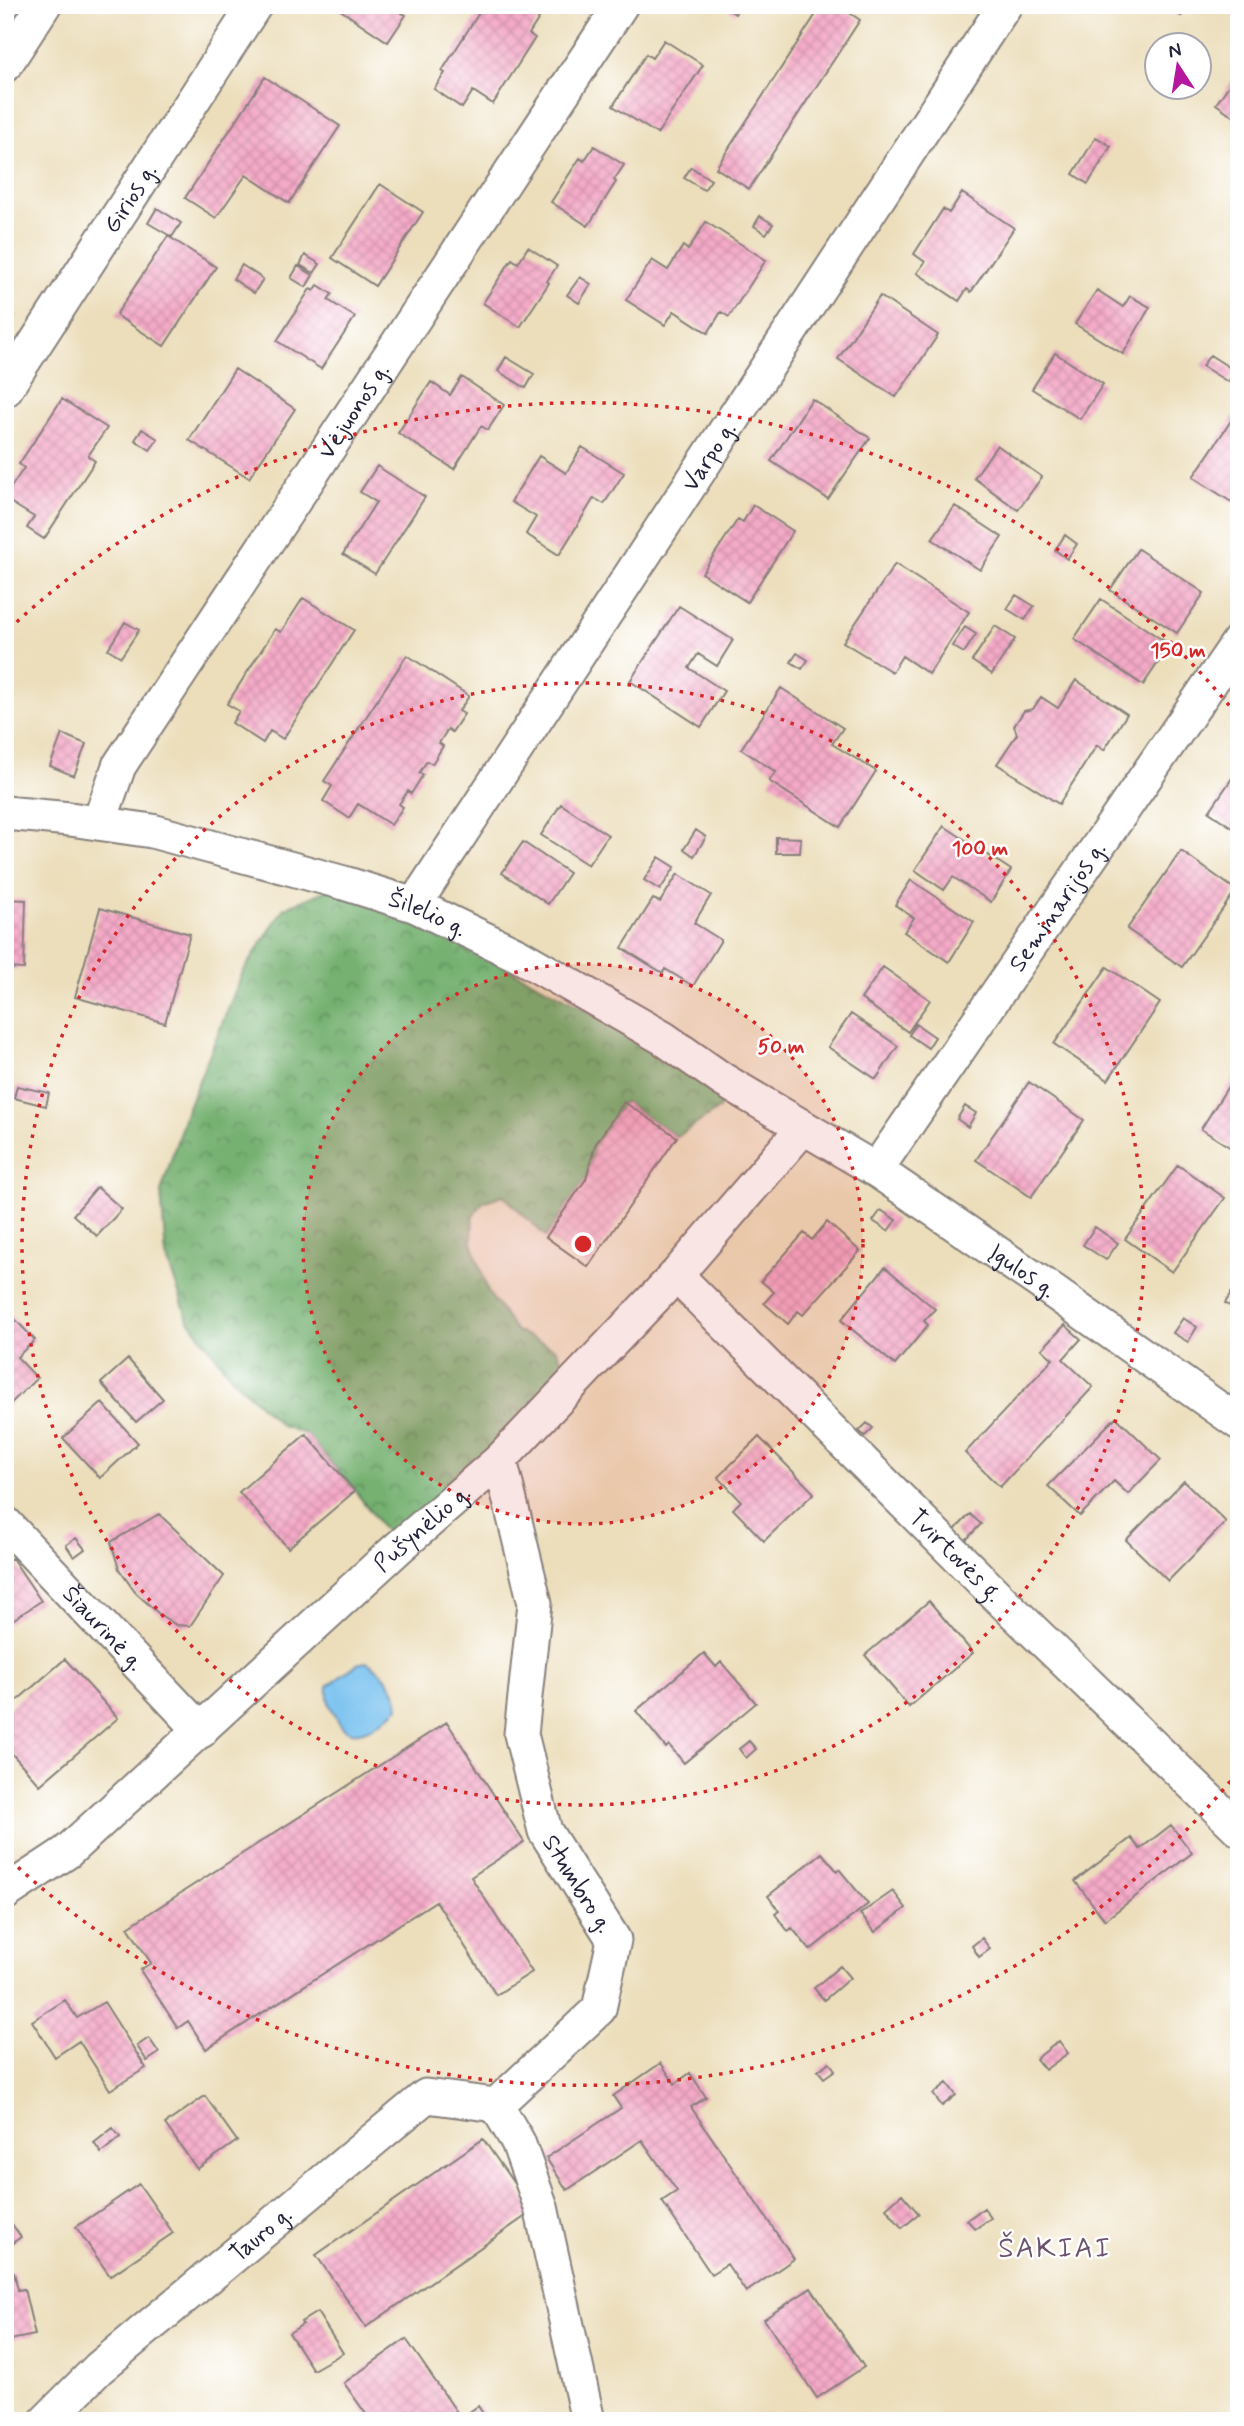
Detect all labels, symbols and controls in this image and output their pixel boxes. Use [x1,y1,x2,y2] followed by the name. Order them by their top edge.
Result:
[1142,32,1212,102] north arrow
[1166,37,1184,64] text: N
[97,158,165,240] street label: Girios g.
[312,358,398,466] street label: Vėjuonos g.
[676,416,744,498] street label: Varpo g.
[1150,637,1206,665] text: 150 m
[952,835,1008,863] text: 100 m
[1003,836,1114,978] street label: Seminarijos g.
[384,884,471,945] street label: Šilelio g.
[758,1033,805,1061] text: 50 m
[571,1232,595,1256] centre of rings
[983,1238,1062,1306] street label: Įgulos g.
[368,1478,478,1580] street label: Pušynėlio g.
[901,1503,1008,1610] street label: Tvirtovės g.
[55,1579,150,1678] street label: Šiaurinė g.
[534,1829,620,1939] street label: Stumbro g.
[224,2200,299,2270] street label: Tauro g.
[998,2231,1112,2268] district label: ŠAKIAI

